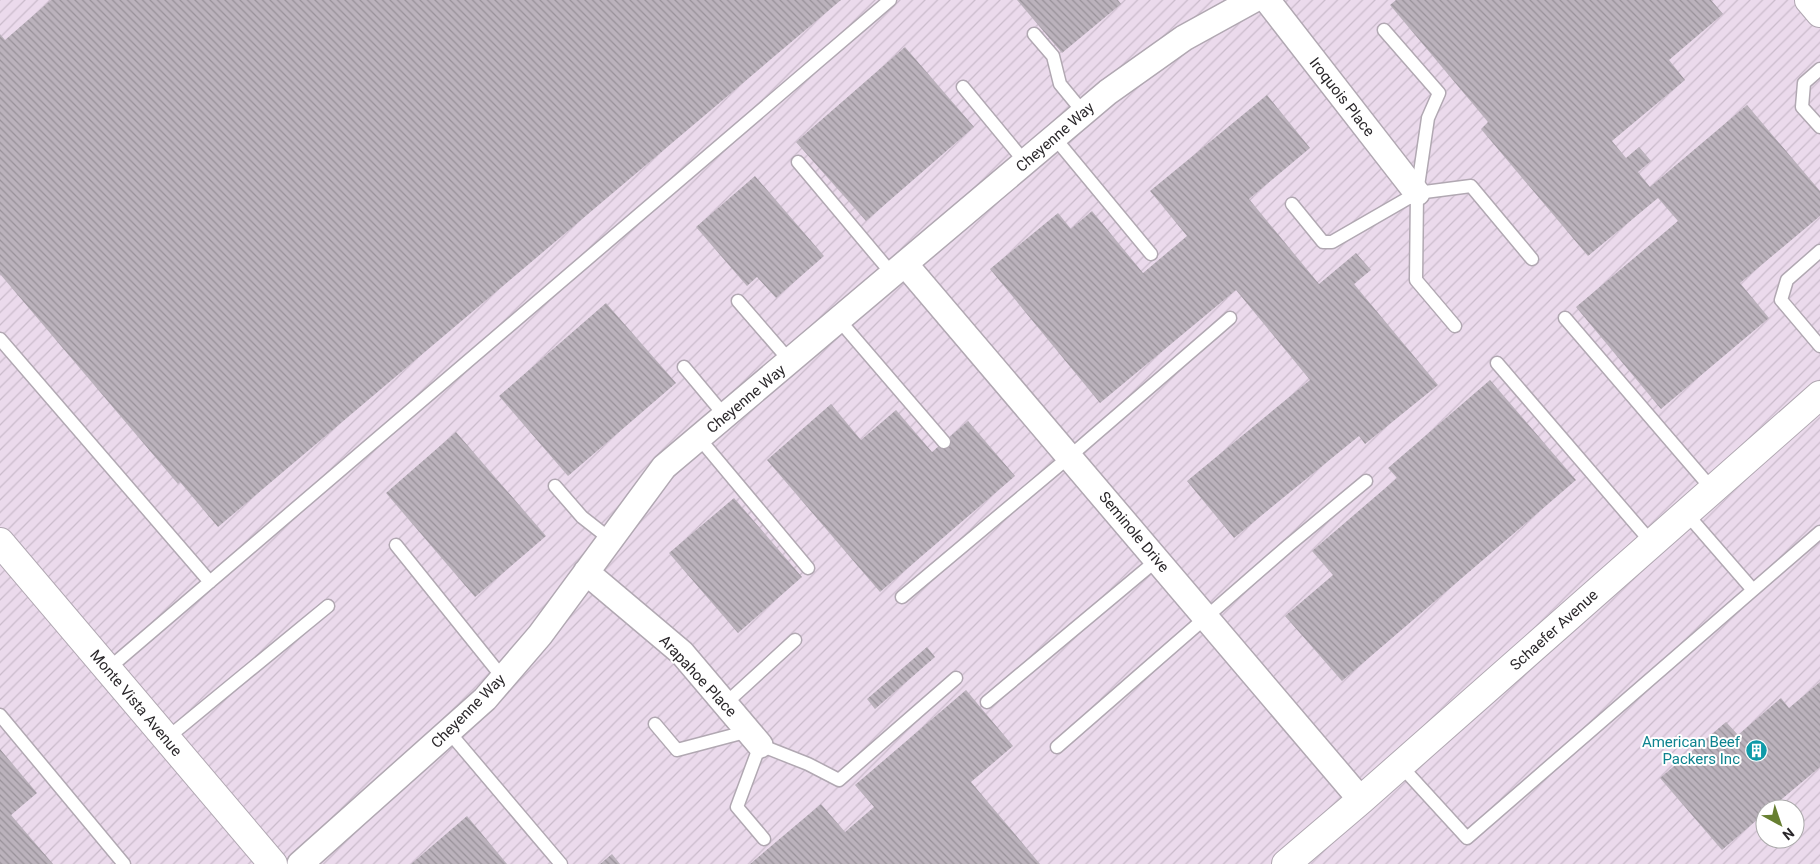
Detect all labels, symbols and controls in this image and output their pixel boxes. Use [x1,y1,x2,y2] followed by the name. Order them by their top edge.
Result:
[1306,54,1378,140] street label: Iroquois Place
[1012,98,1098,176] street label: Cheyenne Way
[703,361,789,437] street label: Cheyenne Way
[1095,488,1173,576] street label: Seminole Drive
[1506,586,1602,674] street label: Schaefer Avenue
[656,632,740,721] street label: Arapahoe Place
[86,646,186,760] street label: Monte Vista Avenue
[427,670,509,752] street label: Cheyenne Way
[1642,733,1741,768] place label: American Beef Packers Inc
[1744,739,1768,763] building icon: American Beef Packers Inc
[1755,799,1805,849] north arrow
[1779,825,1797,843] text: N

